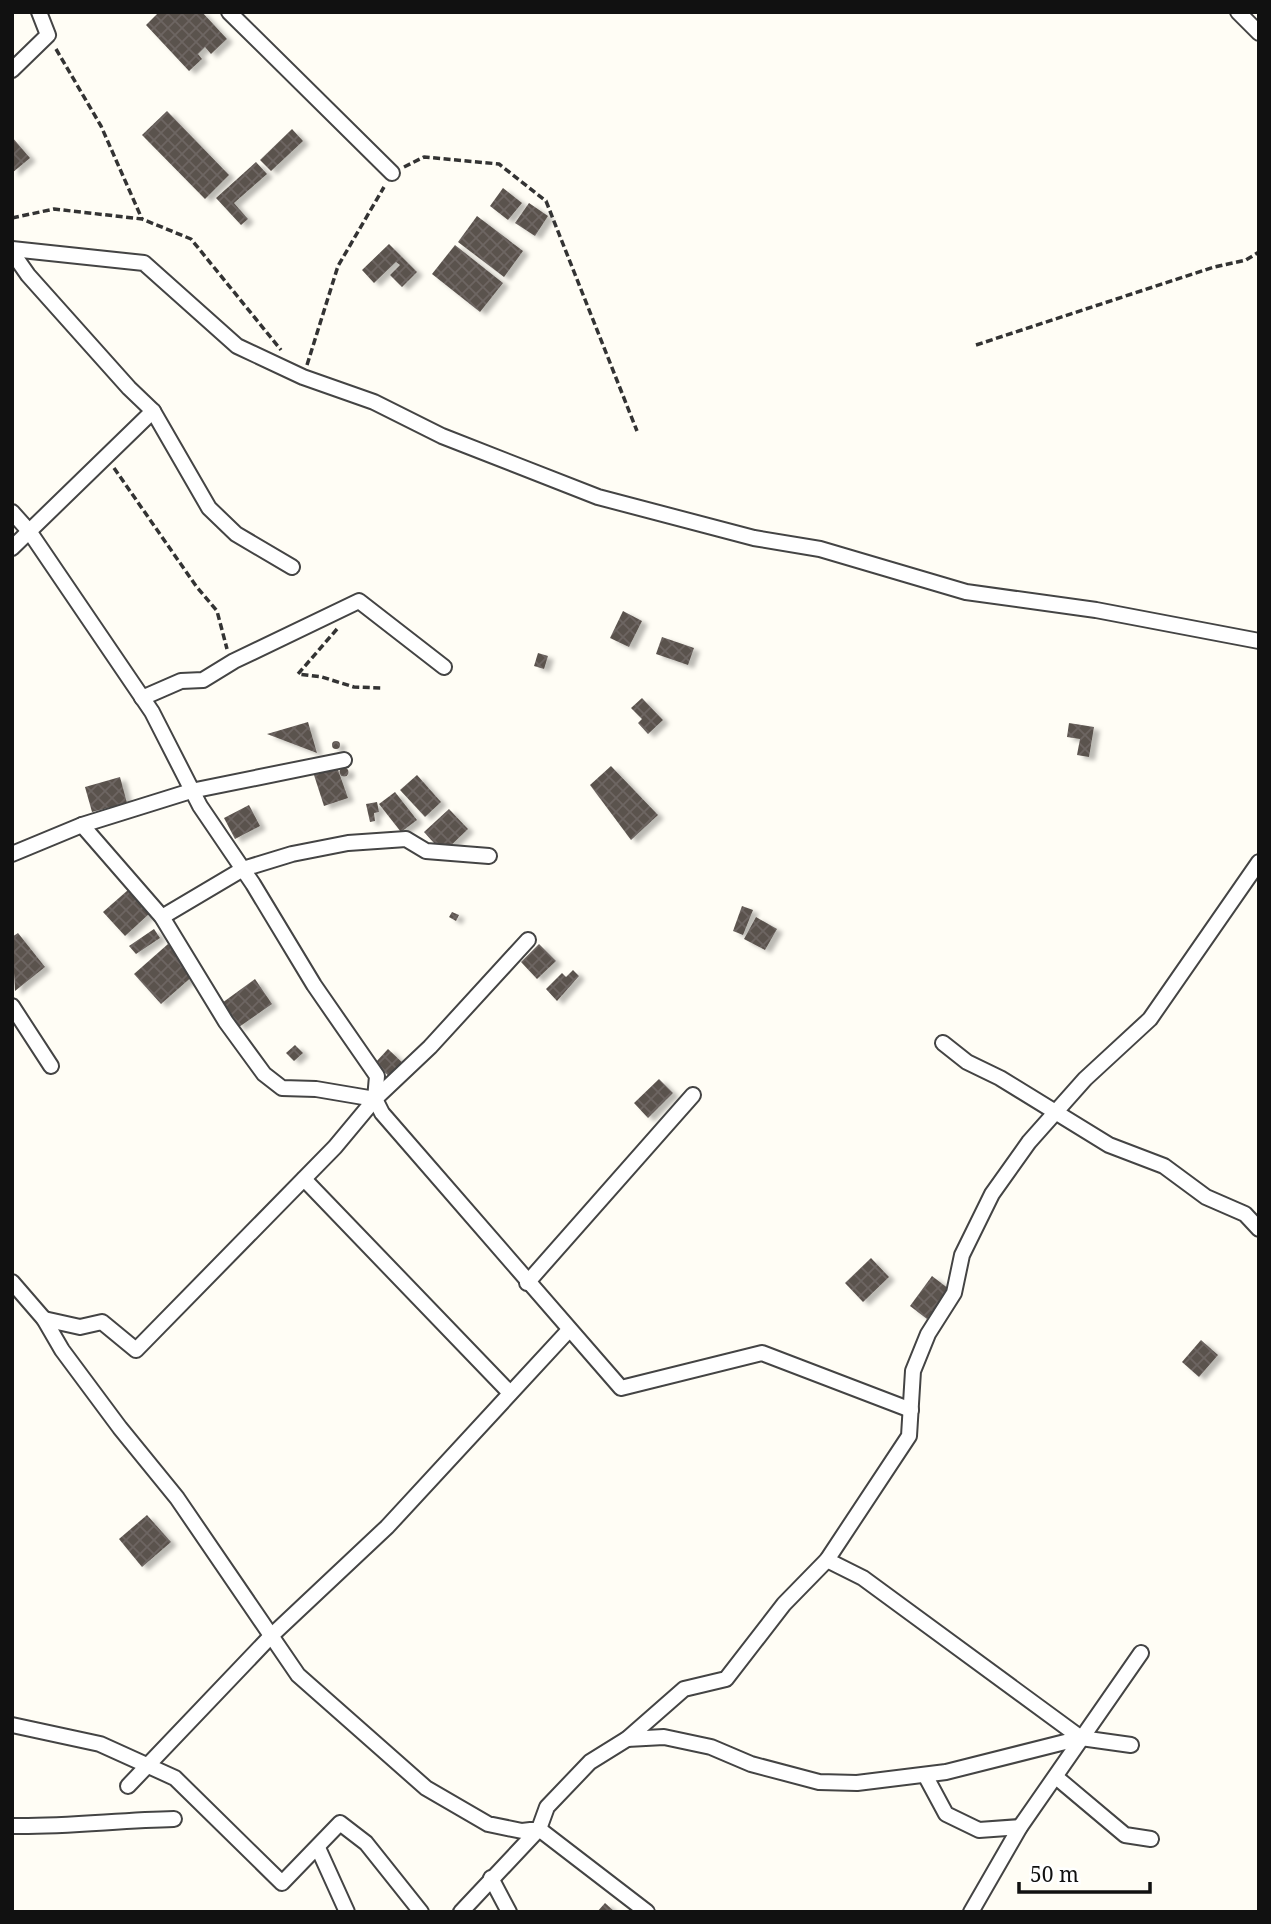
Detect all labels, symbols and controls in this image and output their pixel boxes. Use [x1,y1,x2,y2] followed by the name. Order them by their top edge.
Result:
[1019,1850,1150,1894] scale bar
[1030,1860,1079,1888] text: 50 m

